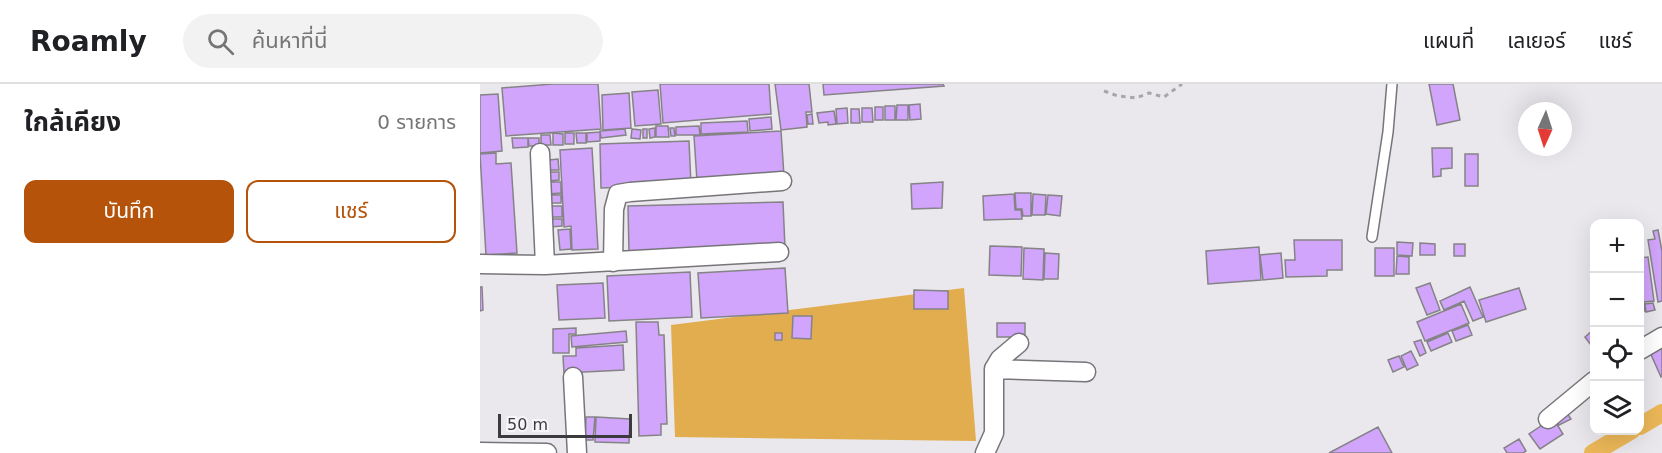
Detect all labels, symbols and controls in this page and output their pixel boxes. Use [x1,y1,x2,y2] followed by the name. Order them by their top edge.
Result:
[183,14,603,68] search box
[30,25,147,58] text: Roamly
[204,25,237,58] icon: search
[252,28,327,53] text: ค้นหาที่นี่
[1423,29,1474,53] text: แผนที่
[1507,29,1566,53] text: เลเยอร์
[1599,29,1632,53] text: แชร์
[1518,102,1572,156] north arrow
[24,107,121,137] text: ใกล้เคียง
[377,110,456,134] text: 0 รายการ
[24,180,234,243] button: บันทึก
[246,180,456,243] button: แชร์
[1590,219,1644,435] map controls
[1590,219,1644,273] button: +
[1590,273,1644,327] button: −
[1590,327,1644,381] button: locate
[1590,381,1644,435] button: layers
[498,411,632,438] scale bar
[507,415,548,434] text: 50 m

